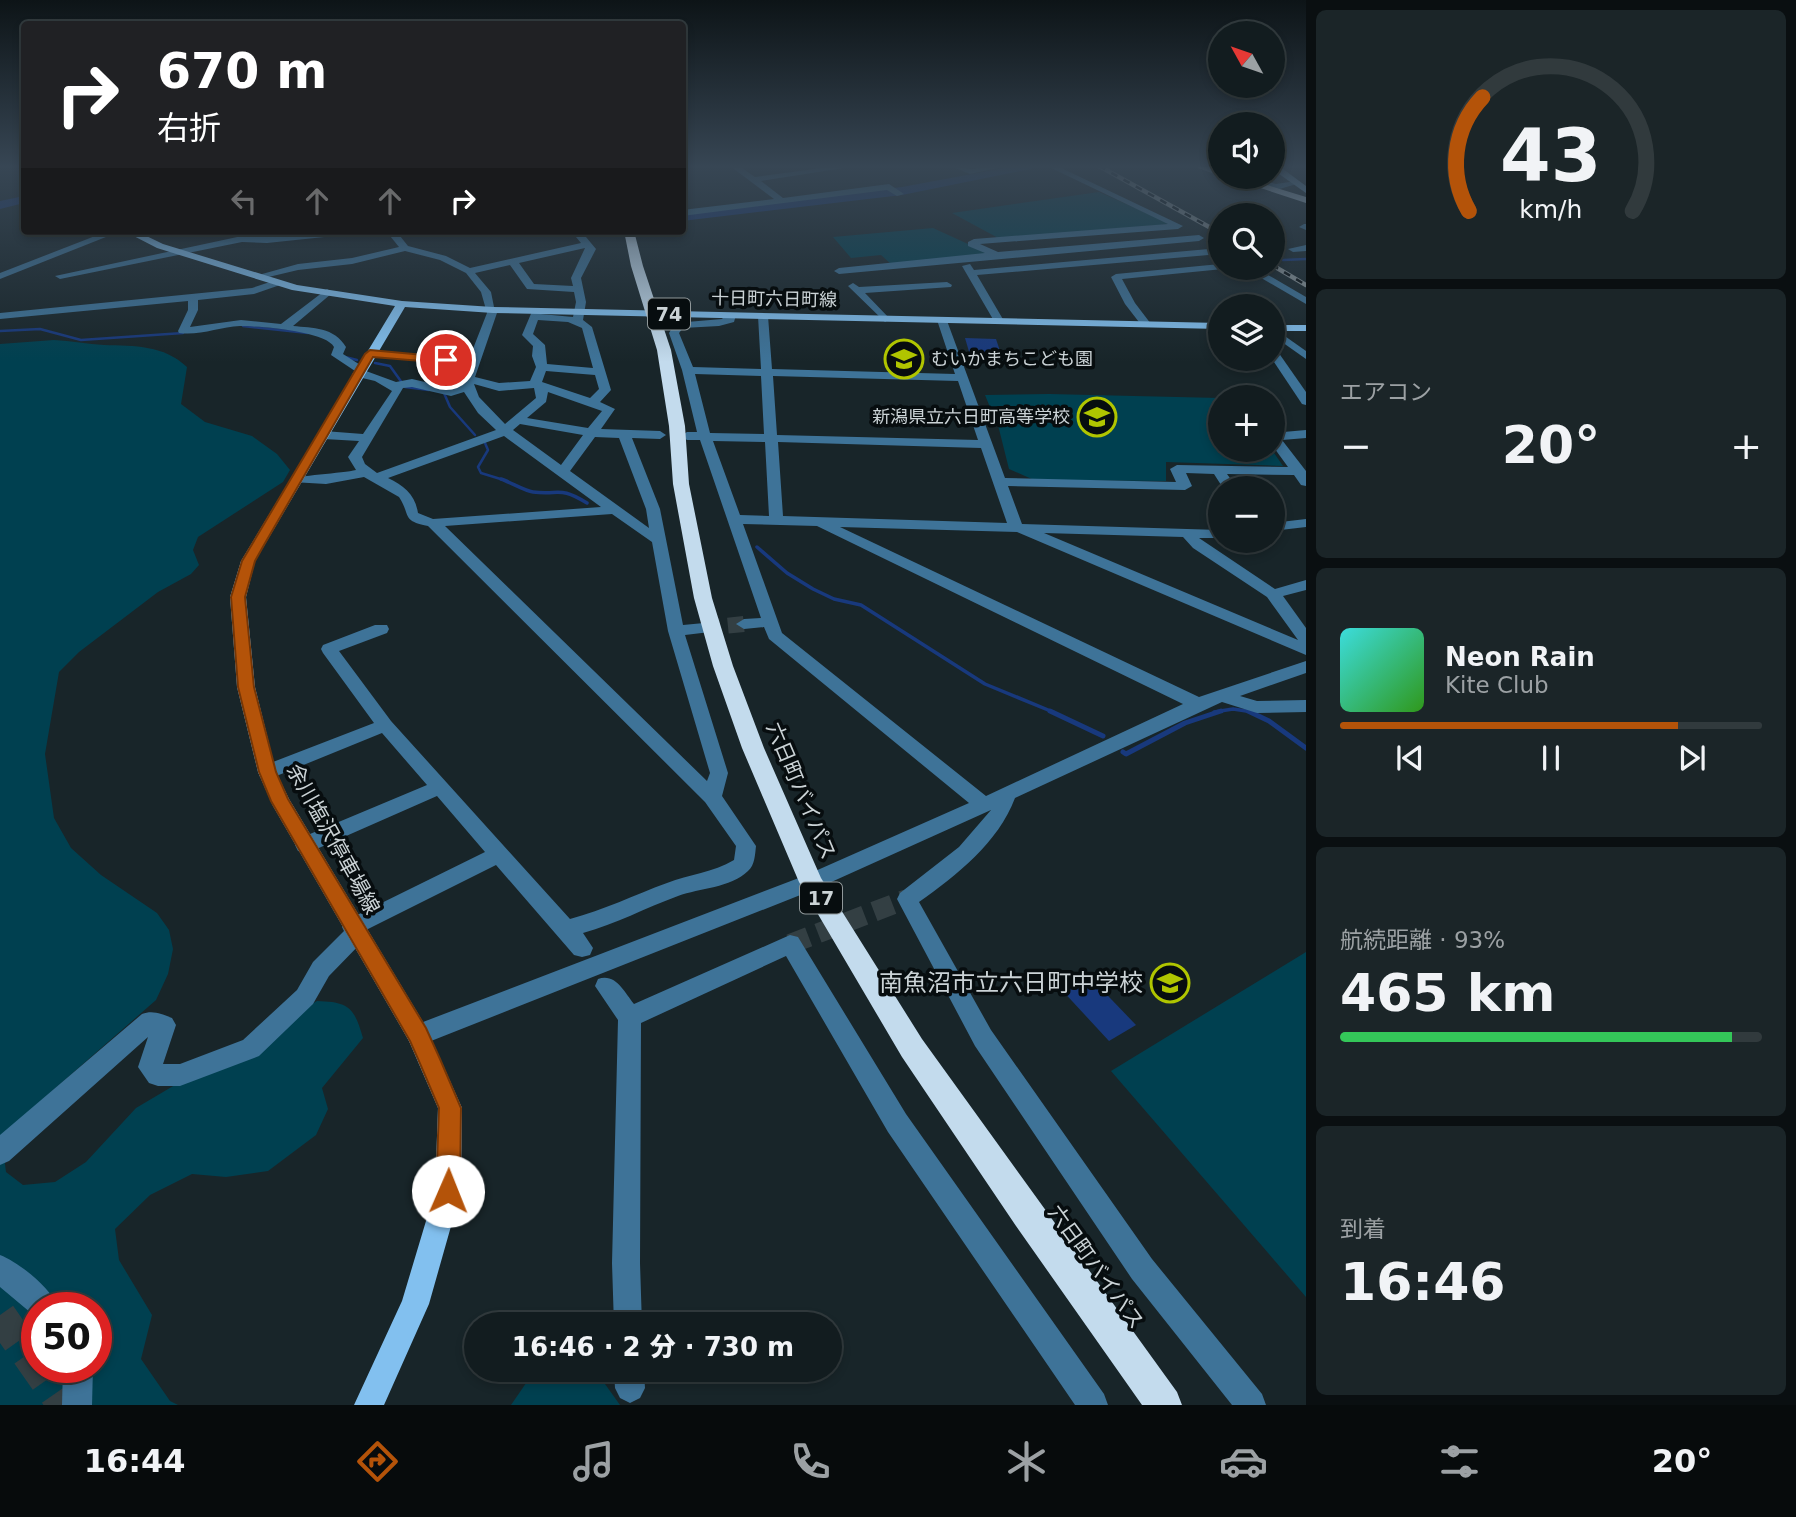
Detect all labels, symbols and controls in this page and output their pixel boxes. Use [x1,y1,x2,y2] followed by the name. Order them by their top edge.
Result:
[1208,21,1284,98] north arrow
[1208,21,1285,553] map controls
[157,43,327,100] text: 670 m
[42,49,133,140] icon: right
[157,109,221,147] text: 右折
[1208,112,1285,189] button: sound
[1500,113,1602,198] text: 43
[225,182,263,220] icon: left
[298,182,336,220] icon: ahead
[371,182,409,220] icon: ahead
[444,182,482,220] icon: right
[1519,194,1583,223] text: km/h
[1208,203,1285,280] button: search
[711,287,837,310] street label: 十日町六日町線
[1208,294,1285,371] button: layers
[648,298,690,330] road number: 74
[416,330,476,390] pin
[883,338,925,380] school or university icon: むいかまちこども園
[427,341,465,379] icon: arrive
[931,348,1093,369] place label: むいかまちこども園
[1340,379,1432,405] text: エアコン
[1208,385,1285,462] button: +
[1076,396,1118,438] school or university icon: 新潟県立六日町高等学校
[872,406,1070,427] place label: 新潟県立六日町高等学校
[1502,415,1600,475] text: 20°
[1340,424,1372,468] text: −
[1730,424,1762,468] text: +
[1208,476,1285,553] button: −
[1445,642,1595,672] text: Neon Rain
[1445,672,1549,698] text: Kite Club
[761,719,841,863] street label: 六日町バイパス
[1391,739,1429,777] icon: previous
[1532,739,1570,777] icon: pause
[1673,739,1711,777] icon: next
[282,760,384,918] street label: 余川塩沢停車場線
[800,882,842,914] road number: 17
[1340,927,1505,953] text: 航続距離 · 93%
[1149,962,1191,1004] school or university icon: 南魚沼市立六日町中学校
[1340,963,1555,1023] text: 465 km
[879,969,1143,997] place label: 南魚沼市立六日町中学校
[411,1154,485,1228] position arrow
[1043,1201,1149,1333] street label: 六日町バイパス
[1340,1216,1386,1242] text: 到着
[1340,1252,1506,1312] text: 16:46
[21,1292,112,1383] speed limit sign: 50
[512,1332,794,1362] text: 16:46 · 2 分 · 730 m
[353,1437,402,1486] icon: directions
[569,1437,618,1486] icon: music
[786,1437,835,1486] icon: phone
[1002,1437,1051,1486] icon: climate
[1219,1437,1268,1486] icon: car
[1435,1437,1484,1486] icon: filters
[84,1442,186,1480] text: 16:44
[1652,1442,1712,1480] text: 20°

